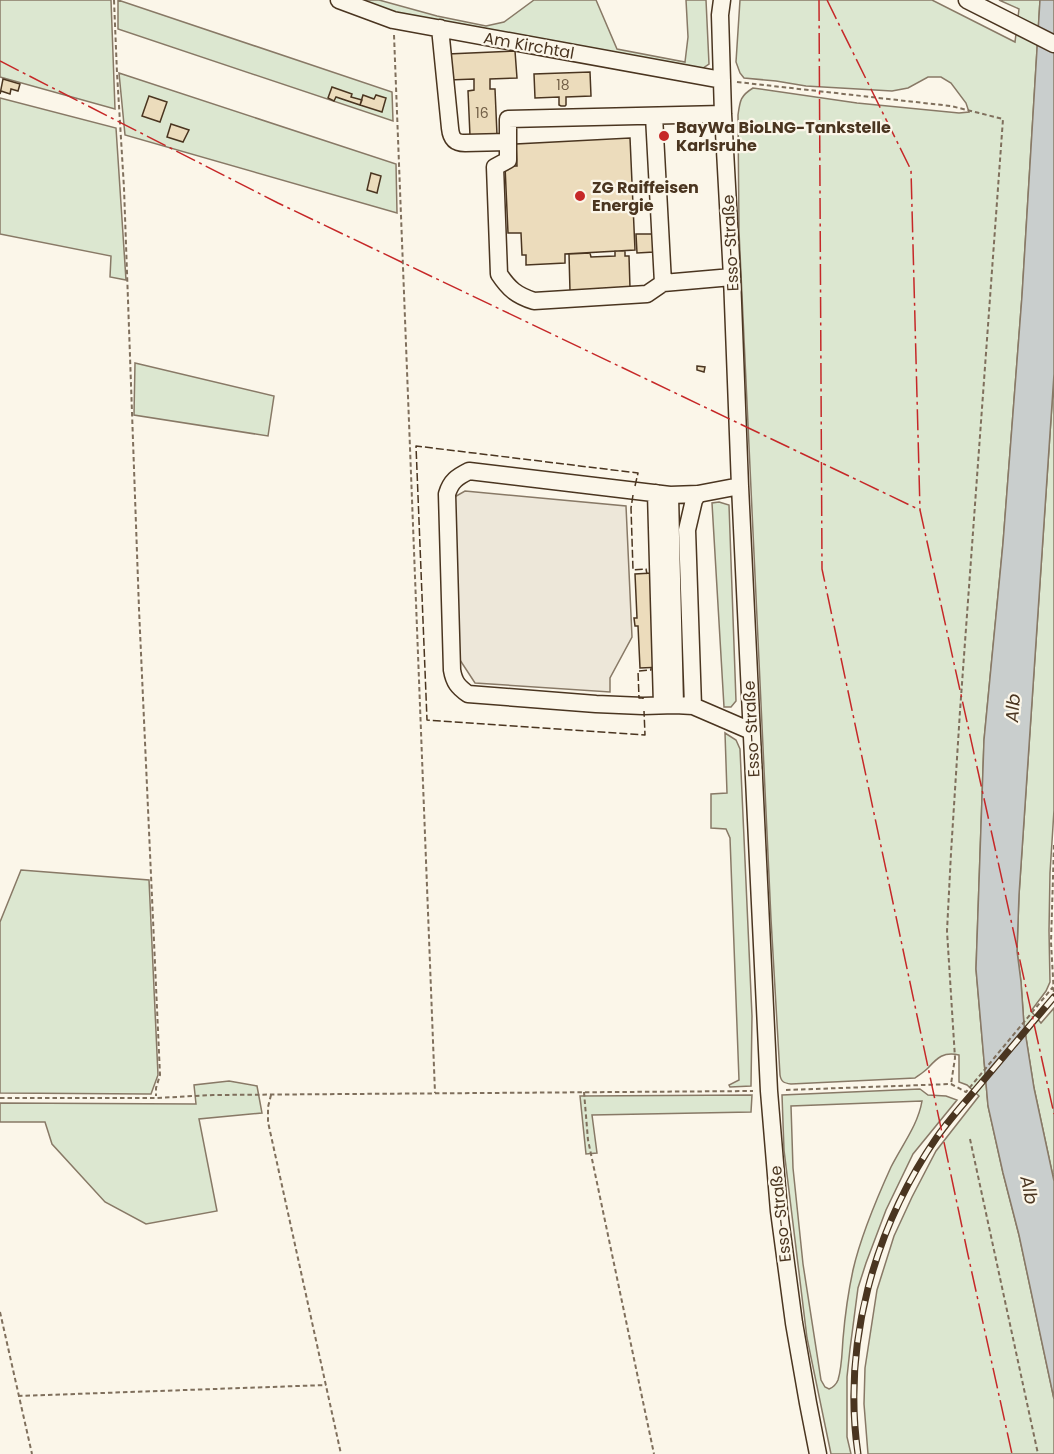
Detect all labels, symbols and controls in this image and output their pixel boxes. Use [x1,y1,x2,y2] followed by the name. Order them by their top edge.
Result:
[482,26,576,65] street label: Am Kirchtal
[556,75,570,95] house number: 18
[475,103,489,123] house number: 16
[676,116,891,157] place label: BayWa BioLNG-Tankstelle Karlsruhe
[657,129,671,143] marker: BayWa BioLNG-Tankstelle Karlsruhe
[592,176,699,217] place label: ZG Raiffeisen Energie
[573,189,587,203] marker: ZG Raiffeisen Energie
[716,194,745,292] street label: Esso-Straße
[737,680,766,778] street label: Esso-Straße
[999,693,1026,724] water label: Alb
[764,1165,797,1263] street label: Esso-Straße
[1014,1172,1045,1207] water label: Alb

